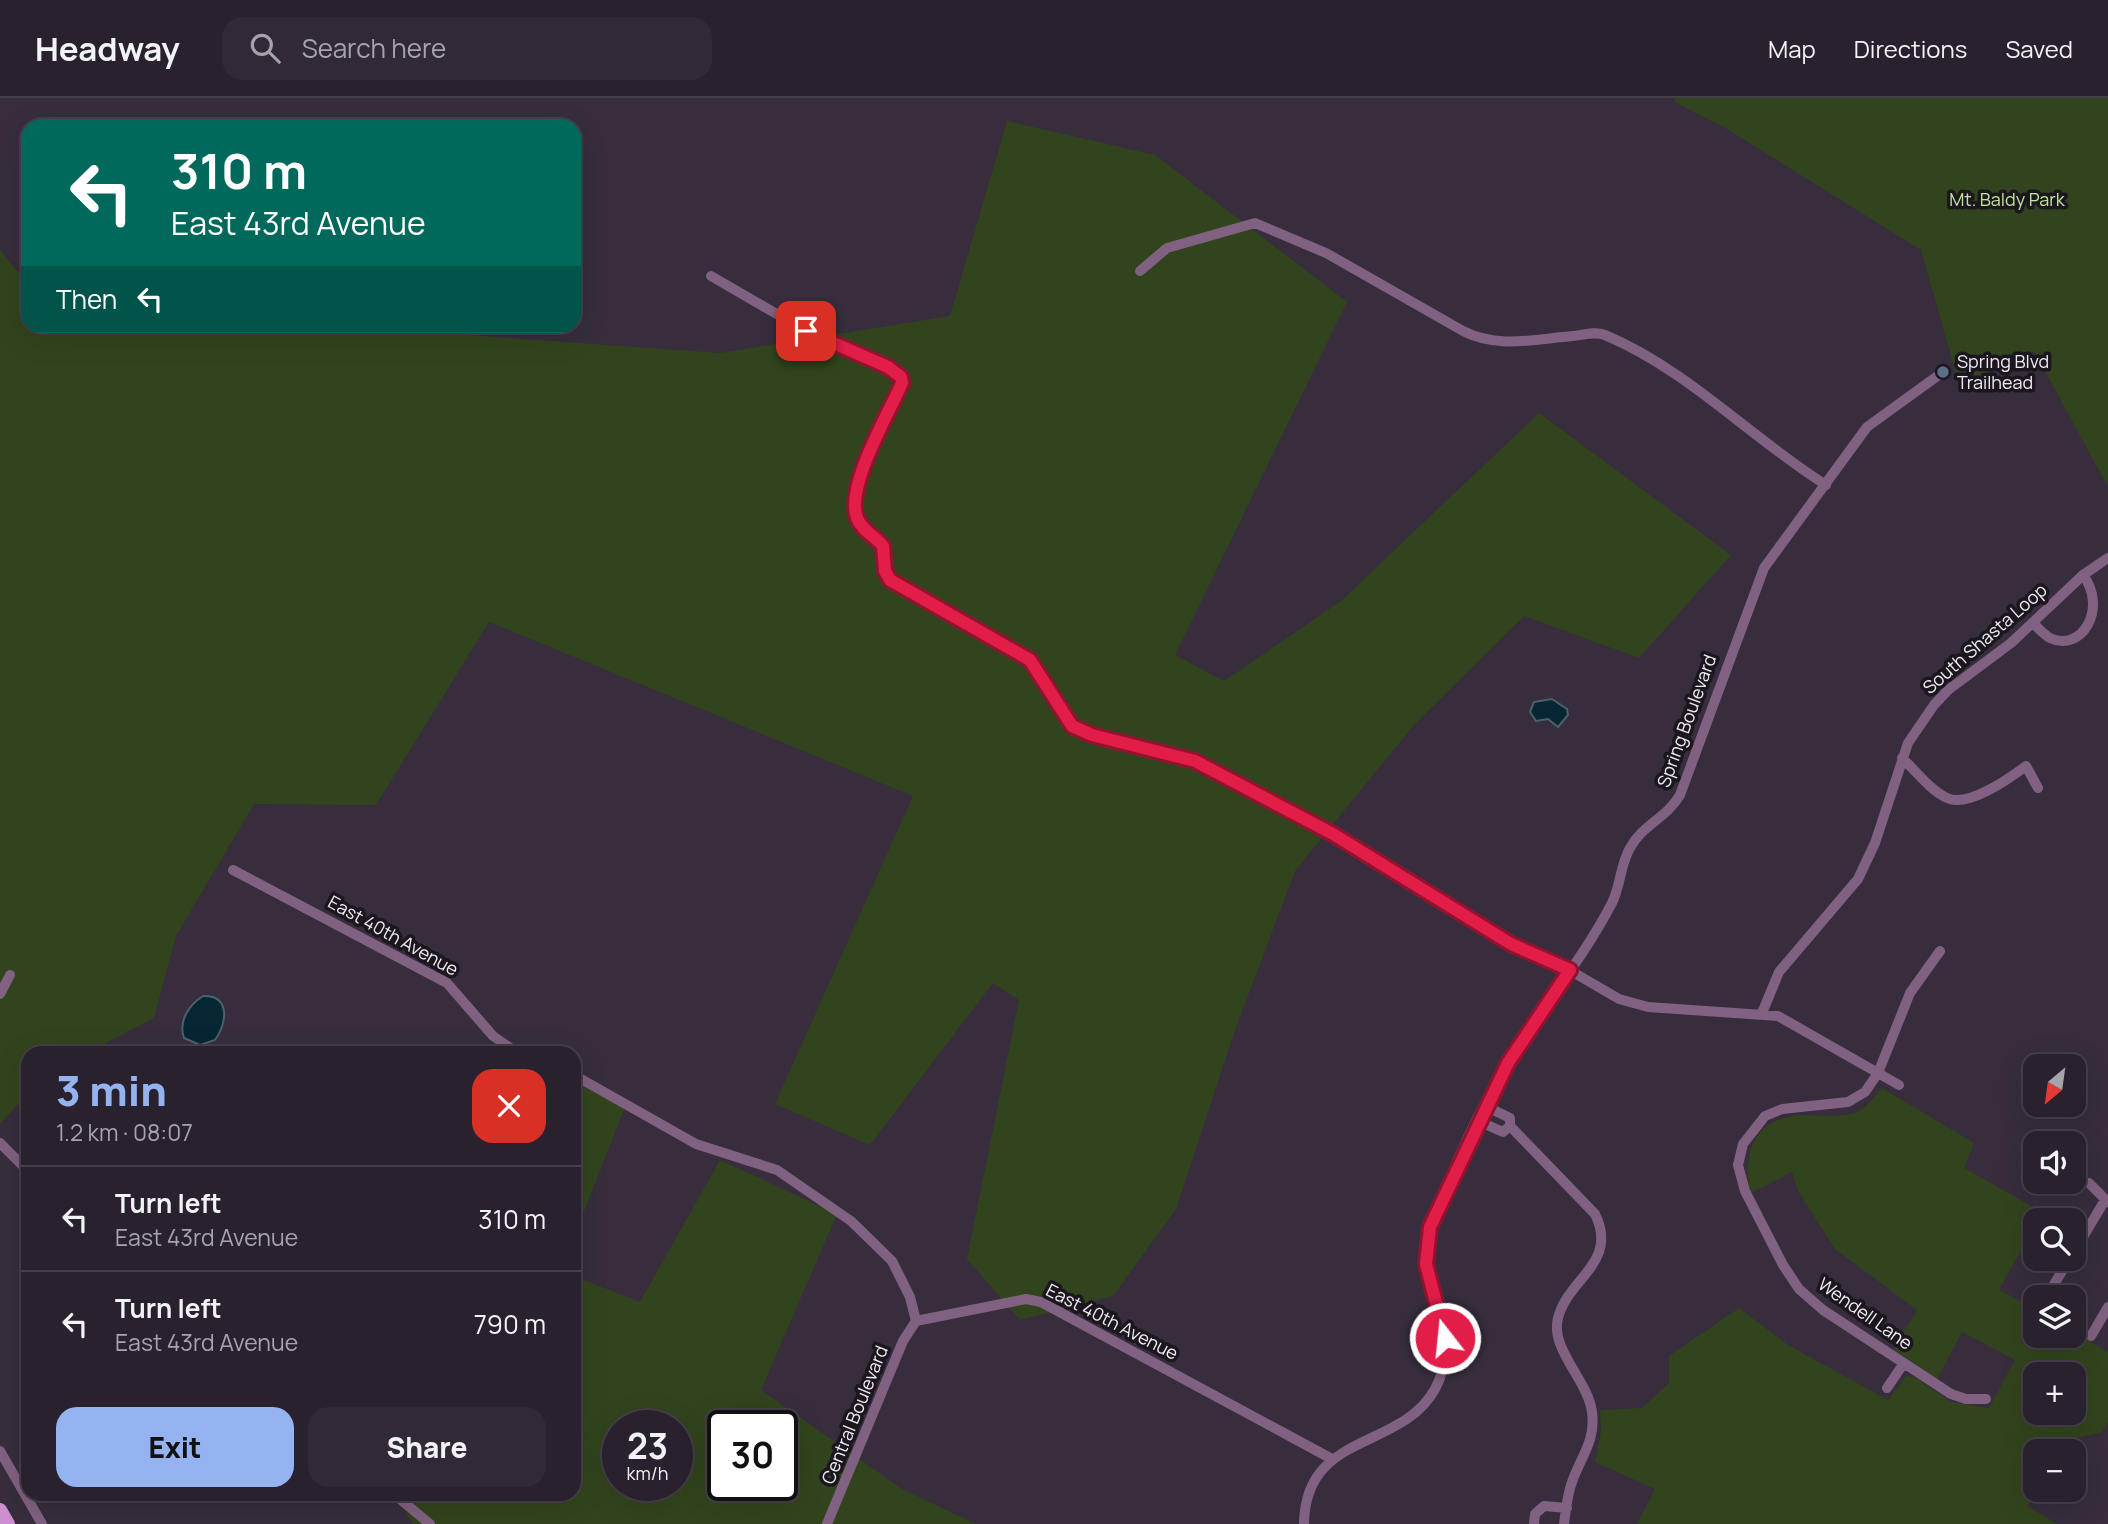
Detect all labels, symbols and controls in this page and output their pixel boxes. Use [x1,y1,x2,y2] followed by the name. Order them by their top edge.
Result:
[222,17,712,80] search box
[35,26,180,71] text: Headway
[246,29,284,67] icon: search
[302,30,446,66] text: Search here
[1768,32,1816,65] text: Map
[1854,32,1967,65] text: Directions
[2005,32,2073,65] text: Saved
[171,137,307,204] text: 310 m
[56,147,147,238] icon: left
[1949,187,2066,211] park label: Mt. Baldy Park
[171,201,426,245] text: East 43rd Avenue
[131,280,169,318] icon: left
[56,281,117,317] text: Then
[776,301,836,361] pin
[787,312,825,350] icon: arrive
[1957,349,2049,394] place label: Spring Blvd Trailhead
[1935,364,1951,380] marker: Spring Blvd Trailhead
[1917,578,2052,699] street label: South Shasta Loop
[1651,651,1721,790] street label: Spring Boulevard
[324,889,463,981] street label: East 40th Avenue
[2023,1054,2086,1116] north arrow
[2023,1054,2086,1502] map controls
[56,1061,167,1119] text: 3 min
[472,1069,546,1143] button: close
[56,1116,193,1148] text: 1.2 km · 08:07
[2023,1131,2086,1194] button: sound
[115,1185,222,1221] text: Turn left
[56,1200,94,1238] icon: left
[478,1201,546,1237] text: 310 m
[2023,1208,2086,1271] button: search
[115,1221,298,1253] text: East 43rd Avenue
[1814,1272,1918,1355] street label: Wendell Lane
[1042,1277,1183,1365] street label: East 40th Avenue
[2023,1285,2086,1348] button: layers
[115,1290,222,1326] text: Turn left
[1408,1301,1482,1375] position arrow
[56,1305,94,1343] icon: left
[474,1306,546,1342] text: 790 m
[115,1326,298,1358] text: East 43rd Avenue
[815,1342,893,1487] street label: Central Boulevard
[2023,1362,2086,1425] button: +
[56,1407,294,1487] button: Exit
[308,1407,546,1487] button: Share
[707,1410,798,1501] speed limit sign: 30
[627,1422,668,1470] text: 23
[2023,1439,2086,1502] button: −
[627,1461,668,1485] text: km/h

